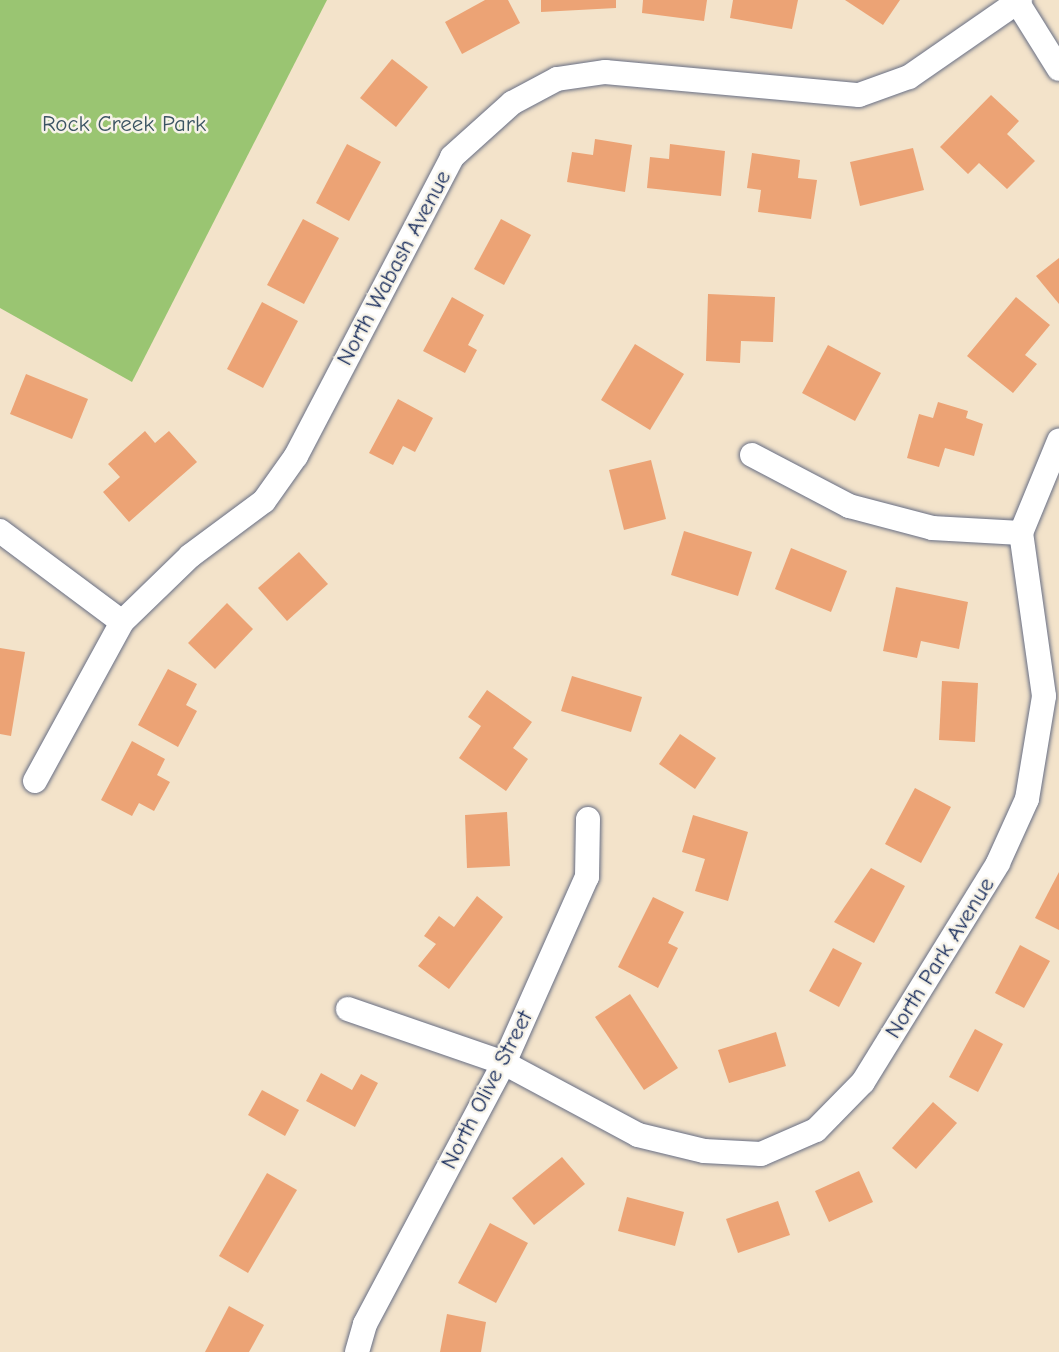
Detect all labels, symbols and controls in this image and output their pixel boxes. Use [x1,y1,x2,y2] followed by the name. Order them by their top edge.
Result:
[42,110,206,138] park label: Rock Creek Park
[331,166,457,370] street label: North Wabash Avenue
[879,872,1001,1044] street label: North Park Avenue
[435,1006,539,1174] street label: North Olive Street

